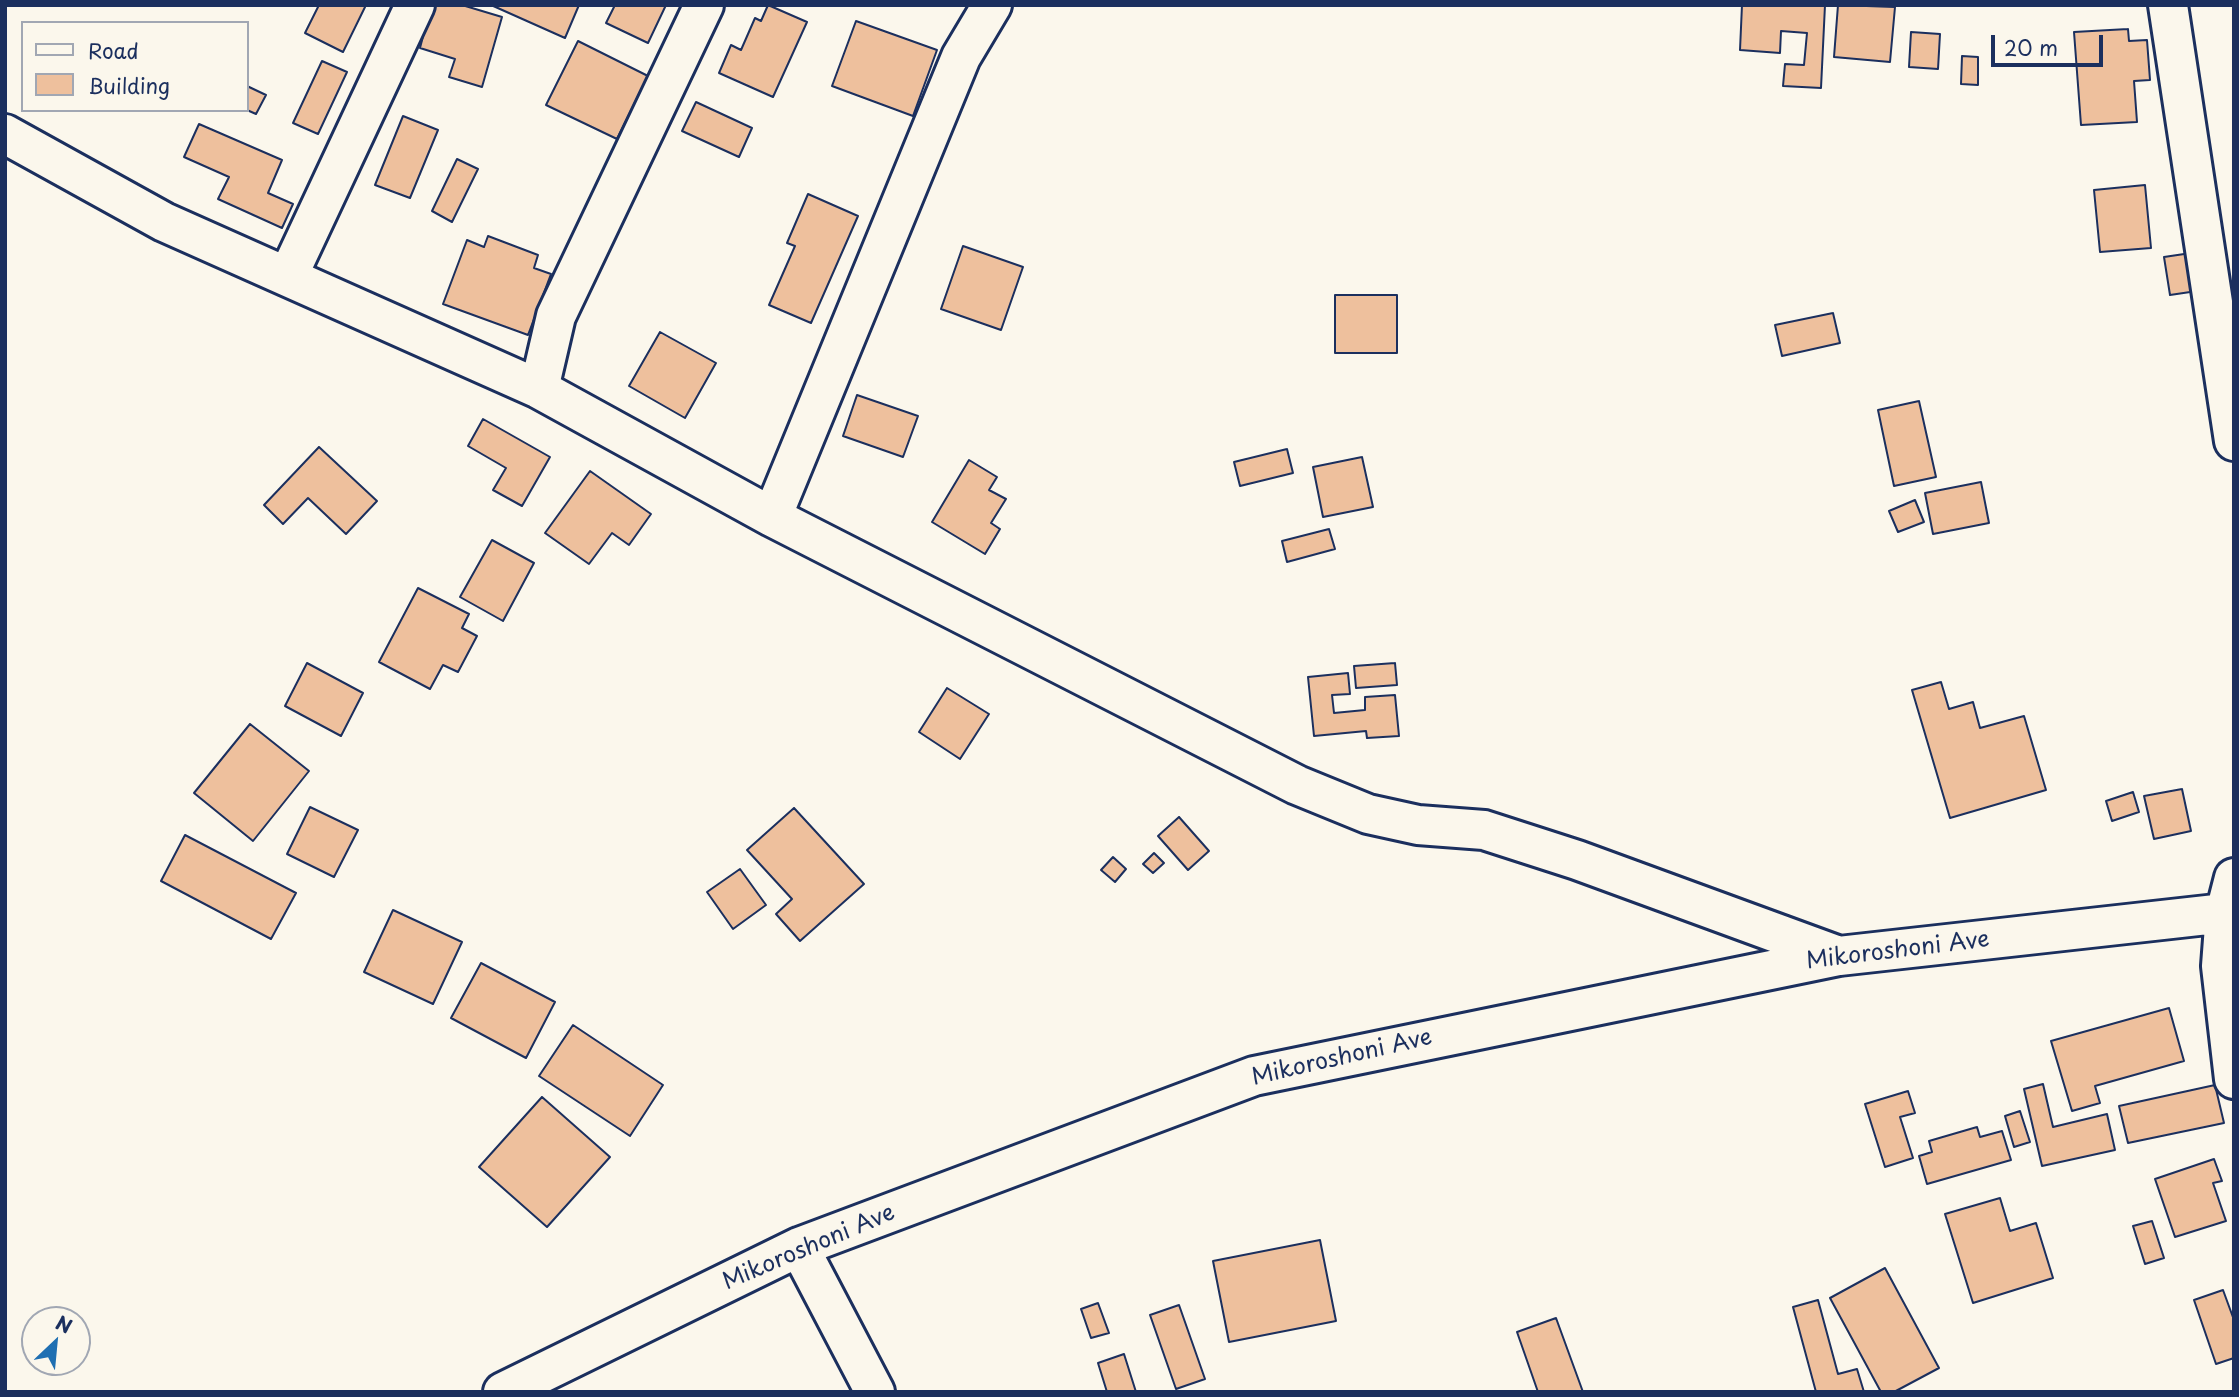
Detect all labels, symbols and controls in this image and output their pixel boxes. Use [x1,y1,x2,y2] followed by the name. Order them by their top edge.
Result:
[21,21,248,112] legend
[1994,21,2106,65] scale bar
[2004,31,2058,63] text: 20 m
[88,34,139,66] text: Road
[88,69,170,101] text: Building
[1805,926,1991,976] street label: Mikoroshoni Ave
[1249,1024,1435,1092] street label: Mikoroshoni Ave
[719,1199,899,1297] street label: Mikoroshoni Ave
[21,1306,91,1376] north arrow
[51,1308,77,1340] text: N

